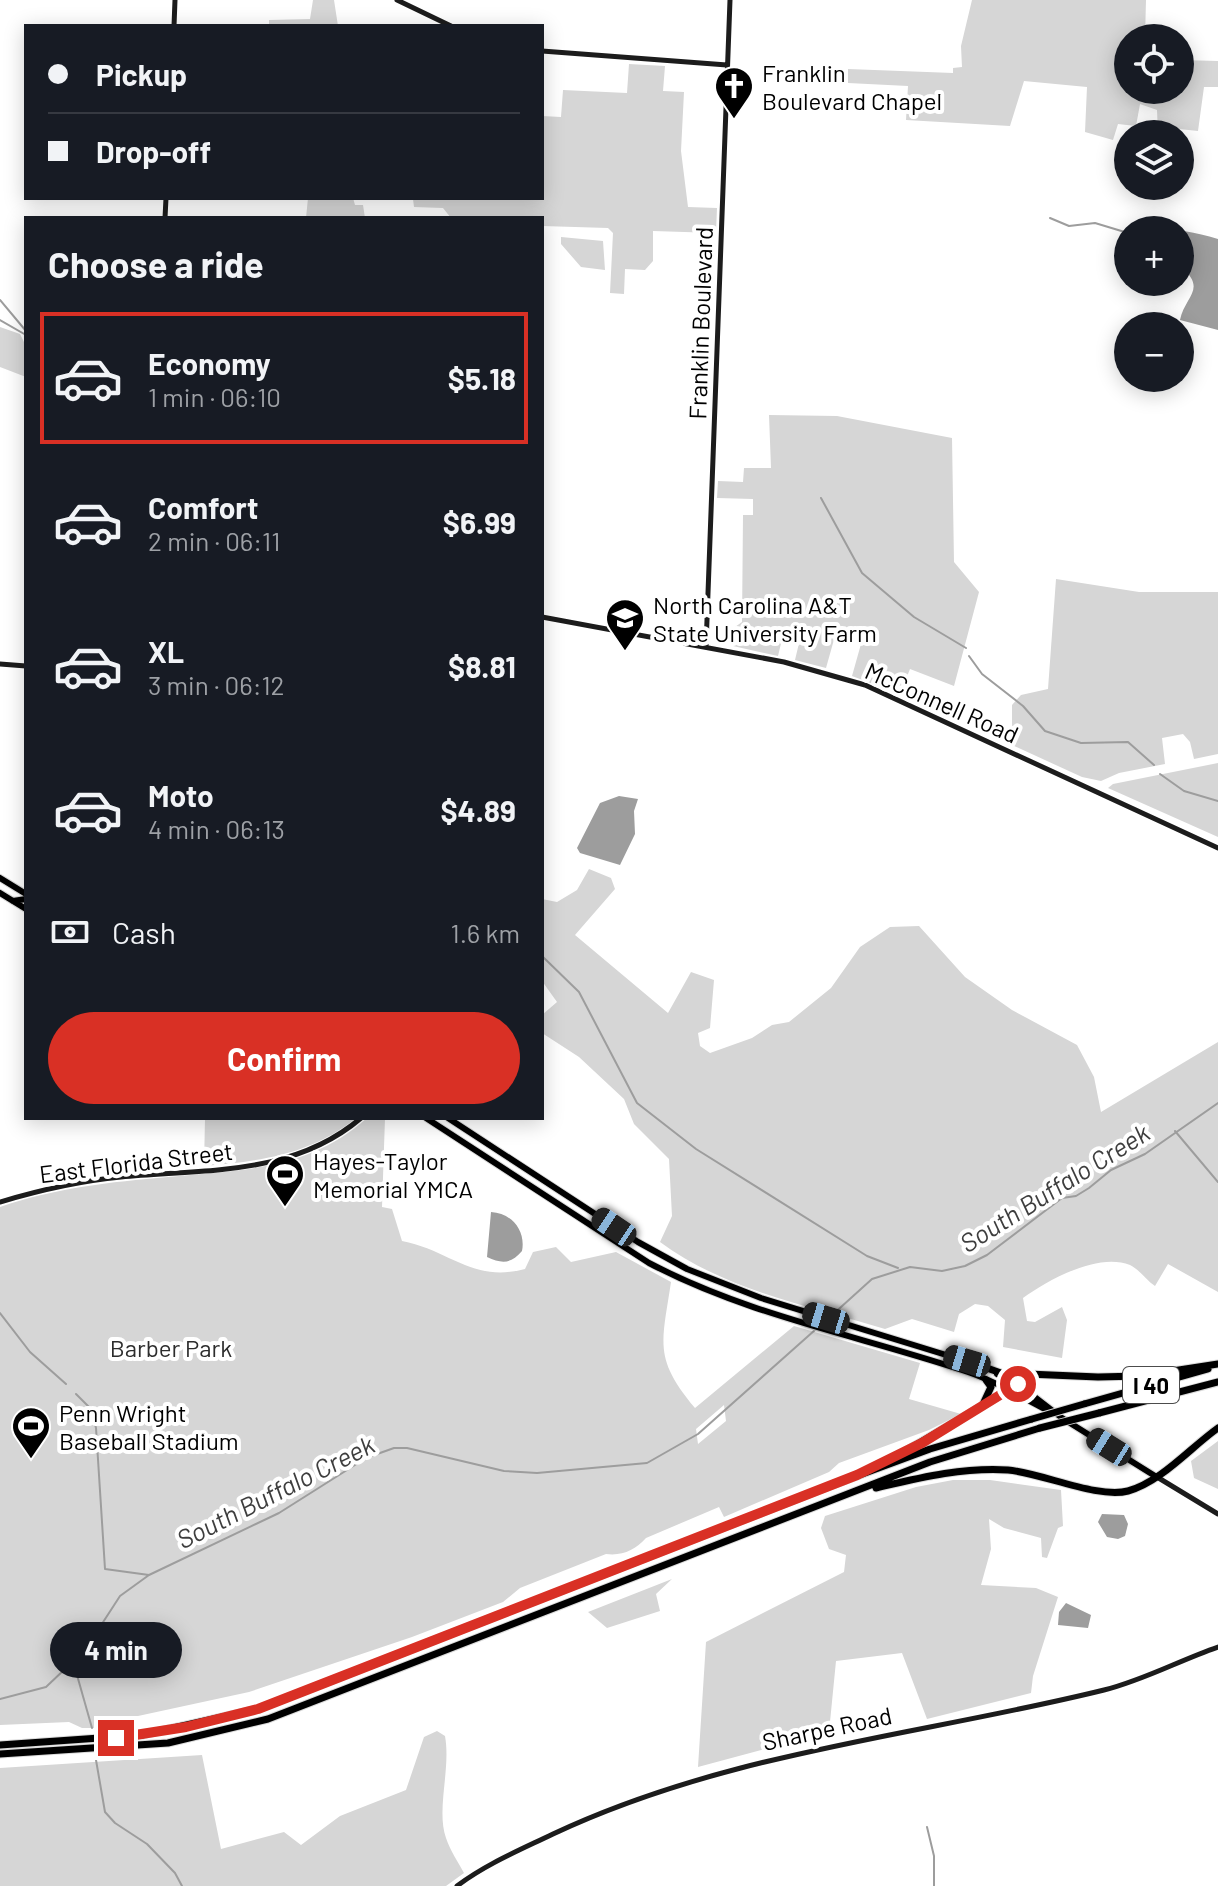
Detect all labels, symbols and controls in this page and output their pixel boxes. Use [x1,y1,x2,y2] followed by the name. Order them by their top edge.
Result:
[1114,24,1194,392] map controls
[1114,24,1194,104] button: locate
[96,56,187,92] text: Pickup
[762,58,942,115] place label: Franklin Boulevard Chapel
[713,65,755,120] church icon: Franklin Boulevard Chapel
[1114,120,1194,200] button: layers
[96,133,211,169] text: Drop-off
[1114,216,1194,296] button: +
[682,226,718,420] street label: Franklin Boulevard
[48,242,264,285] text: Choose a ride
[1114,312,1194,392] button: −
[52,342,124,414] icon: car
[148,345,271,381] text: Economy
[448,360,516,396] text: $5.18
[148,381,281,412] text: 1 min · 06:10
[52,486,124,558] icon: car
[148,489,258,525] text: Comfort
[443,504,516,540] text: $6.99
[148,525,280,556] text: 2 min · 06:11
[653,590,877,647] place label: North Carolina A&T State University Farm
[604,597,646,652] school or university icon: North Carolina A&T State University Farm
[52,630,124,702] icon: car
[148,633,184,669] text: XL
[448,648,516,684] text: $8.81
[861,655,1023,749] street label: McConnell Road
[148,669,285,700] text: 3 min · 06:12
[52,774,124,846] icon: car
[148,777,214,813] text: Moto
[440,792,516,828] text: $4.89
[148,813,285,844] text: 4 min · 06:13
[48,910,92,954] icon: cash
[112,914,176,950] text: Cash
[451,917,520,948] text: 1.6 km
[48,1012,520,1104] button: Confirm
[953,1116,1155,1258] water label: South Buffalo Creek
[38,1136,234,1188] street label: East Florida Street
[313,1146,473,1203] place label: Hayes-Taylor Memorial YMCA
[264,1153,306,1208] sports icon: Hayes-Taylor Memorial YMCA
[587,1204,641,1250] car
[800,1300,852,1336] car
[110,1333,232,1362] park label: Barber Park
[941,1343,993,1379] car
[1000,1366,1036,1402] route start
[1123,1367,1179,1403] road number: I 40
[59,1398,239,1455] place label: Penn Wright Baseball Stadium
[10,1405,52,1460] sports icon: Penn Wright Baseball Stadium
[1082,1424,1136,1470] car
[171,1428,379,1554] water label: South Buffalo Creek
[50,1622,182,1678] callout: 4 min
[84,1634,148,1665] text: 4 min
[760,1700,894,1756] street label: Sharpe Road
[98,1720,134,1756] route end

